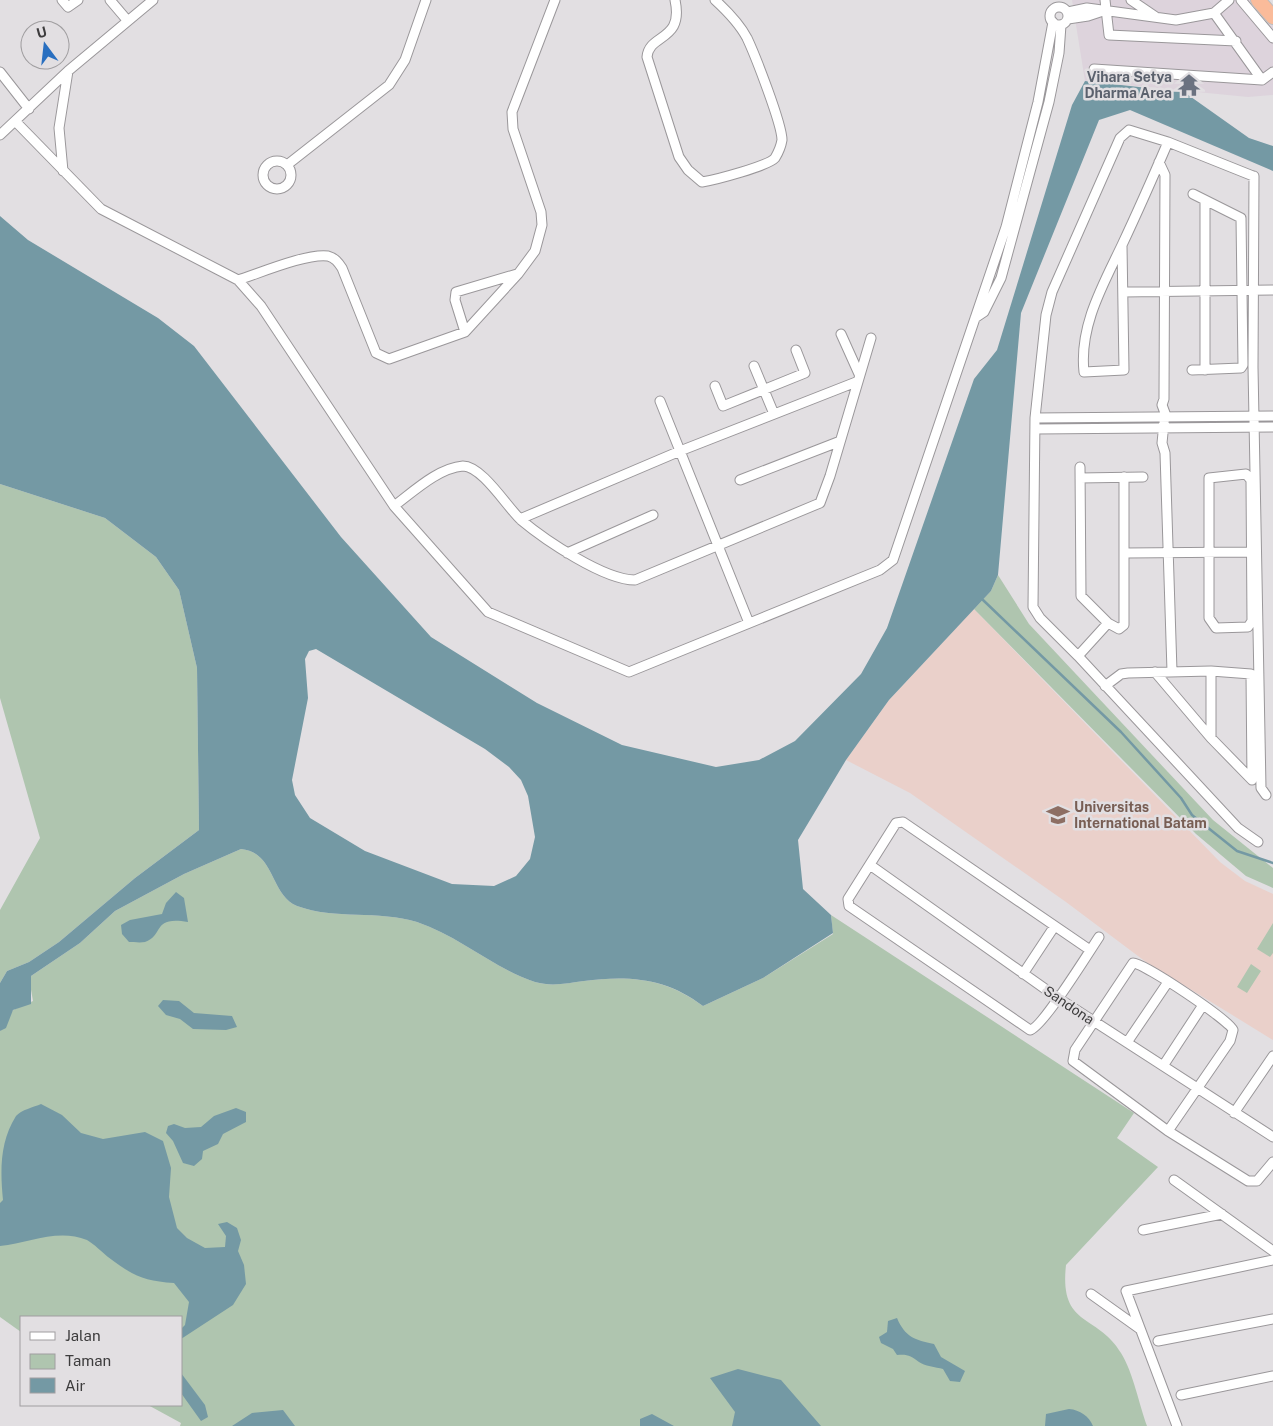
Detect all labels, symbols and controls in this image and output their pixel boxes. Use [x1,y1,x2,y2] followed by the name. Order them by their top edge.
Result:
[20,20,70,70] north arrow
[35,23,49,41] text: U
[1085,69,1172,101] place label: Vihara Setya Dharma Area
[1176,72,1202,98] temple icon: Vihara Setya Dharma Area
[1074,799,1207,831] place label: Universitas International Batam
[1045,802,1071,828] school or university icon: Universitas International Batam
[1041,982,1097,1028] street label: Sandona
[20,1316,182,1406] legend
[65,1327,101,1344] text: Jalan
[65,1352,111,1369] text: Taman
[65,1377,85,1394] text: Air

